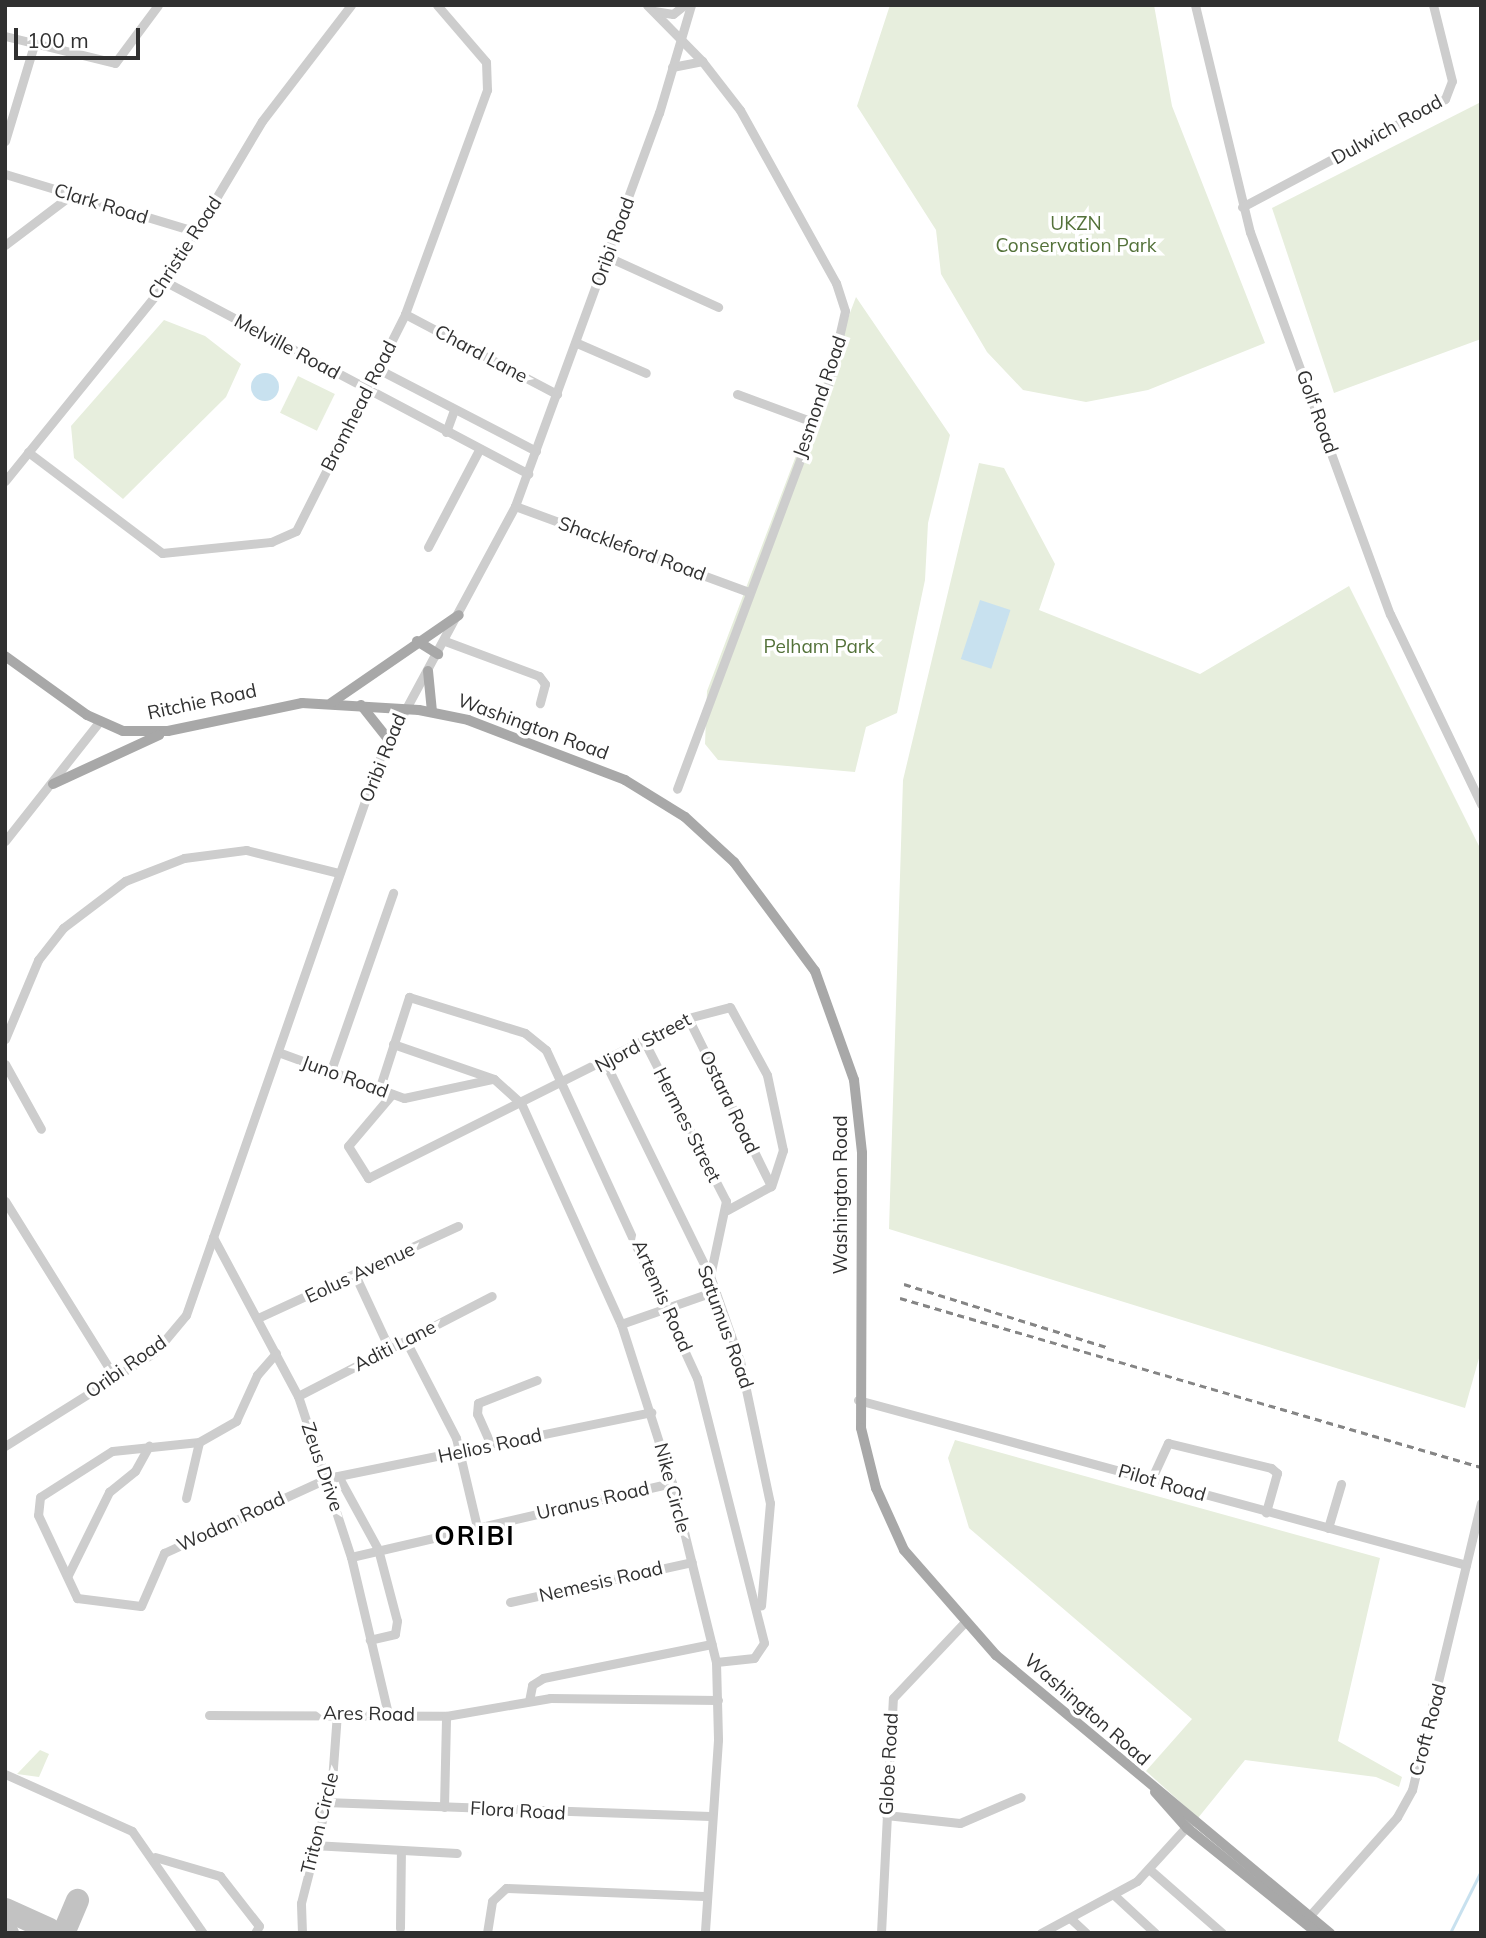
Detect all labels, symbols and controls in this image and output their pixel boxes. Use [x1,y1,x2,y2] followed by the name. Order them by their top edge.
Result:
[18,14,144,58] scale bar
[27,27,89,53] text: 100 m
[1328,90,1446,170] street label: Dulwich Road
[51,179,151,229] street label: Clark Road
[143,192,227,304] street label: Christie Road
[586,194,640,290] street label: Oribi Road
[996,213,1156,257] park label: UKZN Conservation Park
[230,310,344,384] street label: Melville Road
[431,320,531,388] street label: Chard Lane
[788,333,852,461] street label: Jesmond Road
[316,337,402,475] street label: Bromhead Road
[1291,367,1343,457] street label: Golf Road
[555,512,709,586] street label: Shackleford Road
[764,636,874,658] park label: Pelham Park
[145,679,259,725] street label: Ritchie Road
[454,689,612,765] street label: Washington Road
[355,710,411,806] street label: Oribi Road
[591,1008,695,1078] street label: Njord Street
[694,1047,764,1157] street label: Ostara Road
[298,1051,392,1103] street label: Juno Road
[648,1064,726,1186] street label: Hermes Street
[830,1115,852,1275] street label: Washington Road
[627,1236,697,1356] street label: Artemis Road
[302,1238,418,1308] street label: Eolus Avenue
[692,1262,758,1392] street label: Satumus Road
[350,1316,440,1376] street label: Aditi Lane
[81,1331,171,1403] street label: Oribi Road
[296,1420,348,1514] street label: Zeus Drive
[436,1424,544,1468] street label: Helios Road
[649,1441,695,1535] street label: Nike Circle
[1115,1460,1209,1506] street label: Pilot Road
[534,1477,652,1525] street label: Uranus Road
[173,1487,289,1557] street label: Wodan Road
[435,1520,515,1552] district label: ORIBI
[537,1557,665,1607] street label: Nemesis Road
[1019,1649,1155,1771] street label: Washington Road
[1405,1681,1451,1779] street label: Croft Road
[323,1702,415,1726] street label: Ares Road
[875,1712,903,1816] street label: Globe Road
[296,1770,344,1876] street label: Triton Circle
[470,1797,566,1825] street label: Flora Road

